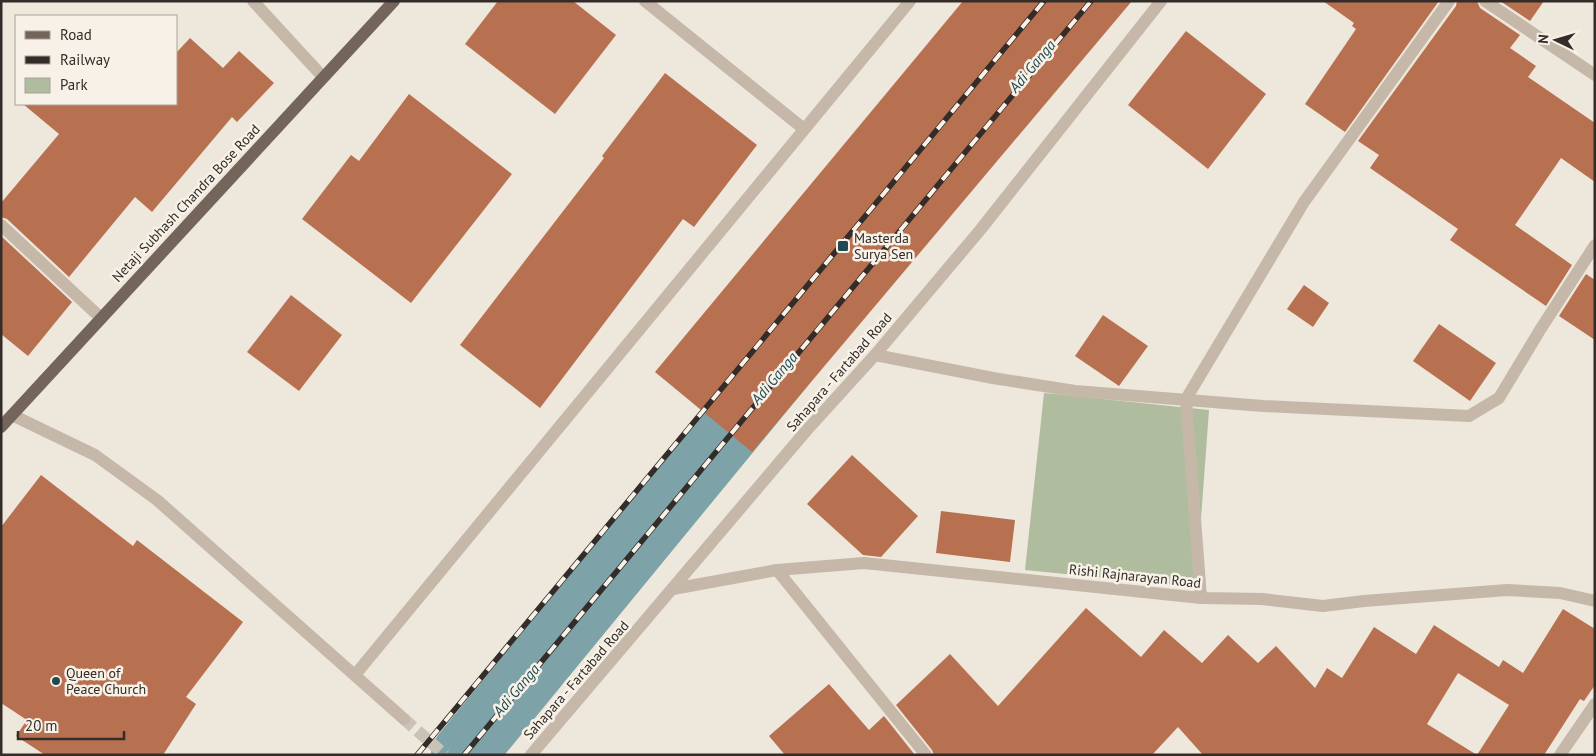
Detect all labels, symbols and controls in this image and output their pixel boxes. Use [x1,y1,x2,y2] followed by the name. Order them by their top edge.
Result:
[15,15,178,105] legend
[1531,15,1581,65] north arrow
[60,25,92,44] text: Road
[1534,33,1552,44] text: N
[1004,35,1060,97] water label: Adi Ganga
[60,50,110,69] text: Railway
[60,75,88,94] text: Park
[108,120,264,286] street label: Netaji Subhash Chandra Bose Road
[854,229,913,263] place label: Masterda Surya Sen
[836,239,850,253] marker: Masterda Surya Sen
[782,309,896,435] street label: Sahapara - Fartabad Road
[746,347,802,409] water label: Adi Ganga
[1068,560,1202,592] street label: Rishi Rajnarayan Road
[519,617,633,743] street label: Sahapara - Fartabad Road
[488,659,544,721] water label: Adi Ganga
[66,664,146,698] place label: Queen of Peace Church
[50,675,62,687] marker: Queen of Peace Church
[18,708,124,740] scale bar
[25,716,58,735] text: 20 m

